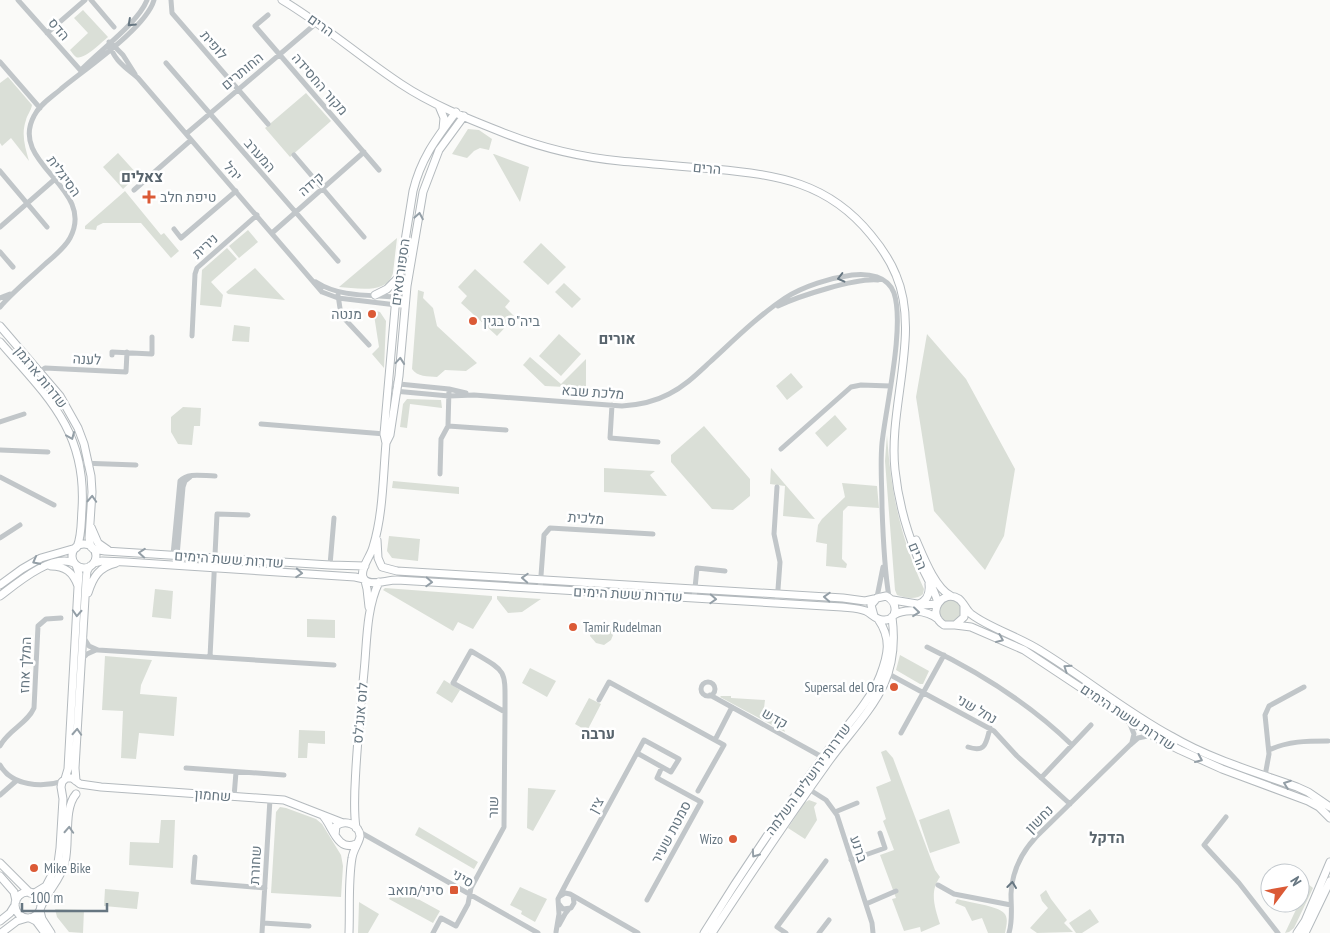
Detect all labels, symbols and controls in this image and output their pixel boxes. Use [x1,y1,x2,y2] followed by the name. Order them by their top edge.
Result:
[304,10,338,40] street label: הרים
[44,14,74,44] street label: הדס
[127,17,136,26] one-way arrow
[196,27,232,63] street label: לופית
[217,48,267,94] street label: החותרים
[288,49,352,119] street label: מקור החסידה
[240,134,280,176] street label: המערב
[43,152,85,200] street label: הסיגלית
[220,158,246,184] street label: יהל
[692,158,722,178] street label: הרים
[121,167,163,186] district label: צאלים
[294,168,328,200] street label: קידה
[160,188,216,206] place label: טיפת חלב
[142,190,156,204] marker: טיפת חלב
[413,211,423,220] one-way arrow
[188,229,222,263] street label: נירית
[386,237,414,307] street label: הספורטאים
[837,272,846,283] one-way arrow
[331,305,362,323] place label: מנטה
[366,308,378,320] marker: מנטה
[483,312,540,330] place label: ביה"ס בגין
[467,315,479,327] marker: ביה"ס בגין
[598,329,636,348] district label: אורים
[10,342,72,412] street label: שדרות ארגמן
[72,349,102,369] street label: לענה
[395,357,406,365] one-way arrow
[561,381,625,403] street label: מלכת שבא
[65,431,76,440] one-way arrow
[86,495,97,503] one-way arrow
[567,508,605,528] street label: מלכית
[904,540,932,572] street label: הרים
[174,546,284,572] street label: שדרות ששת הימים
[137,548,145,559] one-way arrow
[32,555,41,565] one-way arrow
[295,568,303,579] one-way arrow
[520,573,528,584] one-way arrow
[425,576,433,587] one-way arrow
[573,582,683,606] street label: שדרות ששת הימים
[822,591,830,602] one-way arrow
[710,594,718,605] one-way arrow
[912,606,920,617] one-way arrow
[71,610,82,618] one-way arrow
[583,618,661,636] place label: Tamir Rudelman
[567,621,579,633] marker: Tamir Rudelman
[995,633,1004,644] one-way arrow
[15,636,35,694] street label: המלך אחז
[1064,665,1073,674] one-way arrow
[804,678,884,696] place label: Supersal del Ora
[1077,680,1179,754] street label: שדרות ששת הימים
[888,681,900,693] marker: Supersal del Ora
[348,682,372,744] street label: לוס אנג'לס
[953,690,1001,728] street label: נחל שני
[759,704,791,732] street label: קדש
[761,719,855,839] street label: שדרות ירושלים השלמה
[581,724,615,743] district label: ערבה
[72,728,83,736] one-way arrow
[1194,752,1203,763] one-way arrow
[1284,780,1292,790] one-way arrow
[194,785,232,805] street label: שחמון
[584,793,608,816] street label: צין
[484,796,502,818] street label: שור
[647,798,695,866] street label: סמטת שעיר
[1021,801,1057,837] street label: נחשון
[63,826,74,834] one-way arrow
[1089,828,1125,847] district label: הדקל
[700,830,723,848] place label: Wizo
[727,833,739,845] marker: Wizo
[846,833,872,865] street label: ברנע
[245,845,265,885] street label: שחורת
[752,848,761,858] one-way arrow
[44,859,91,877] place label: Mike Bike
[28,862,40,874] marker: Mike Bike
[1260,863,1310,913] north arrow
[449,865,477,891] street label: סיני
[1286,873,1306,889] text: N
[22,880,108,912] scale bar
[1006,880,1017,888] one-way arrow
[388,881,444,899] place label: סיני/מואב
[448,884,460,896] marker: סיני/מואב
[30,888,63,907] text: 100 m

